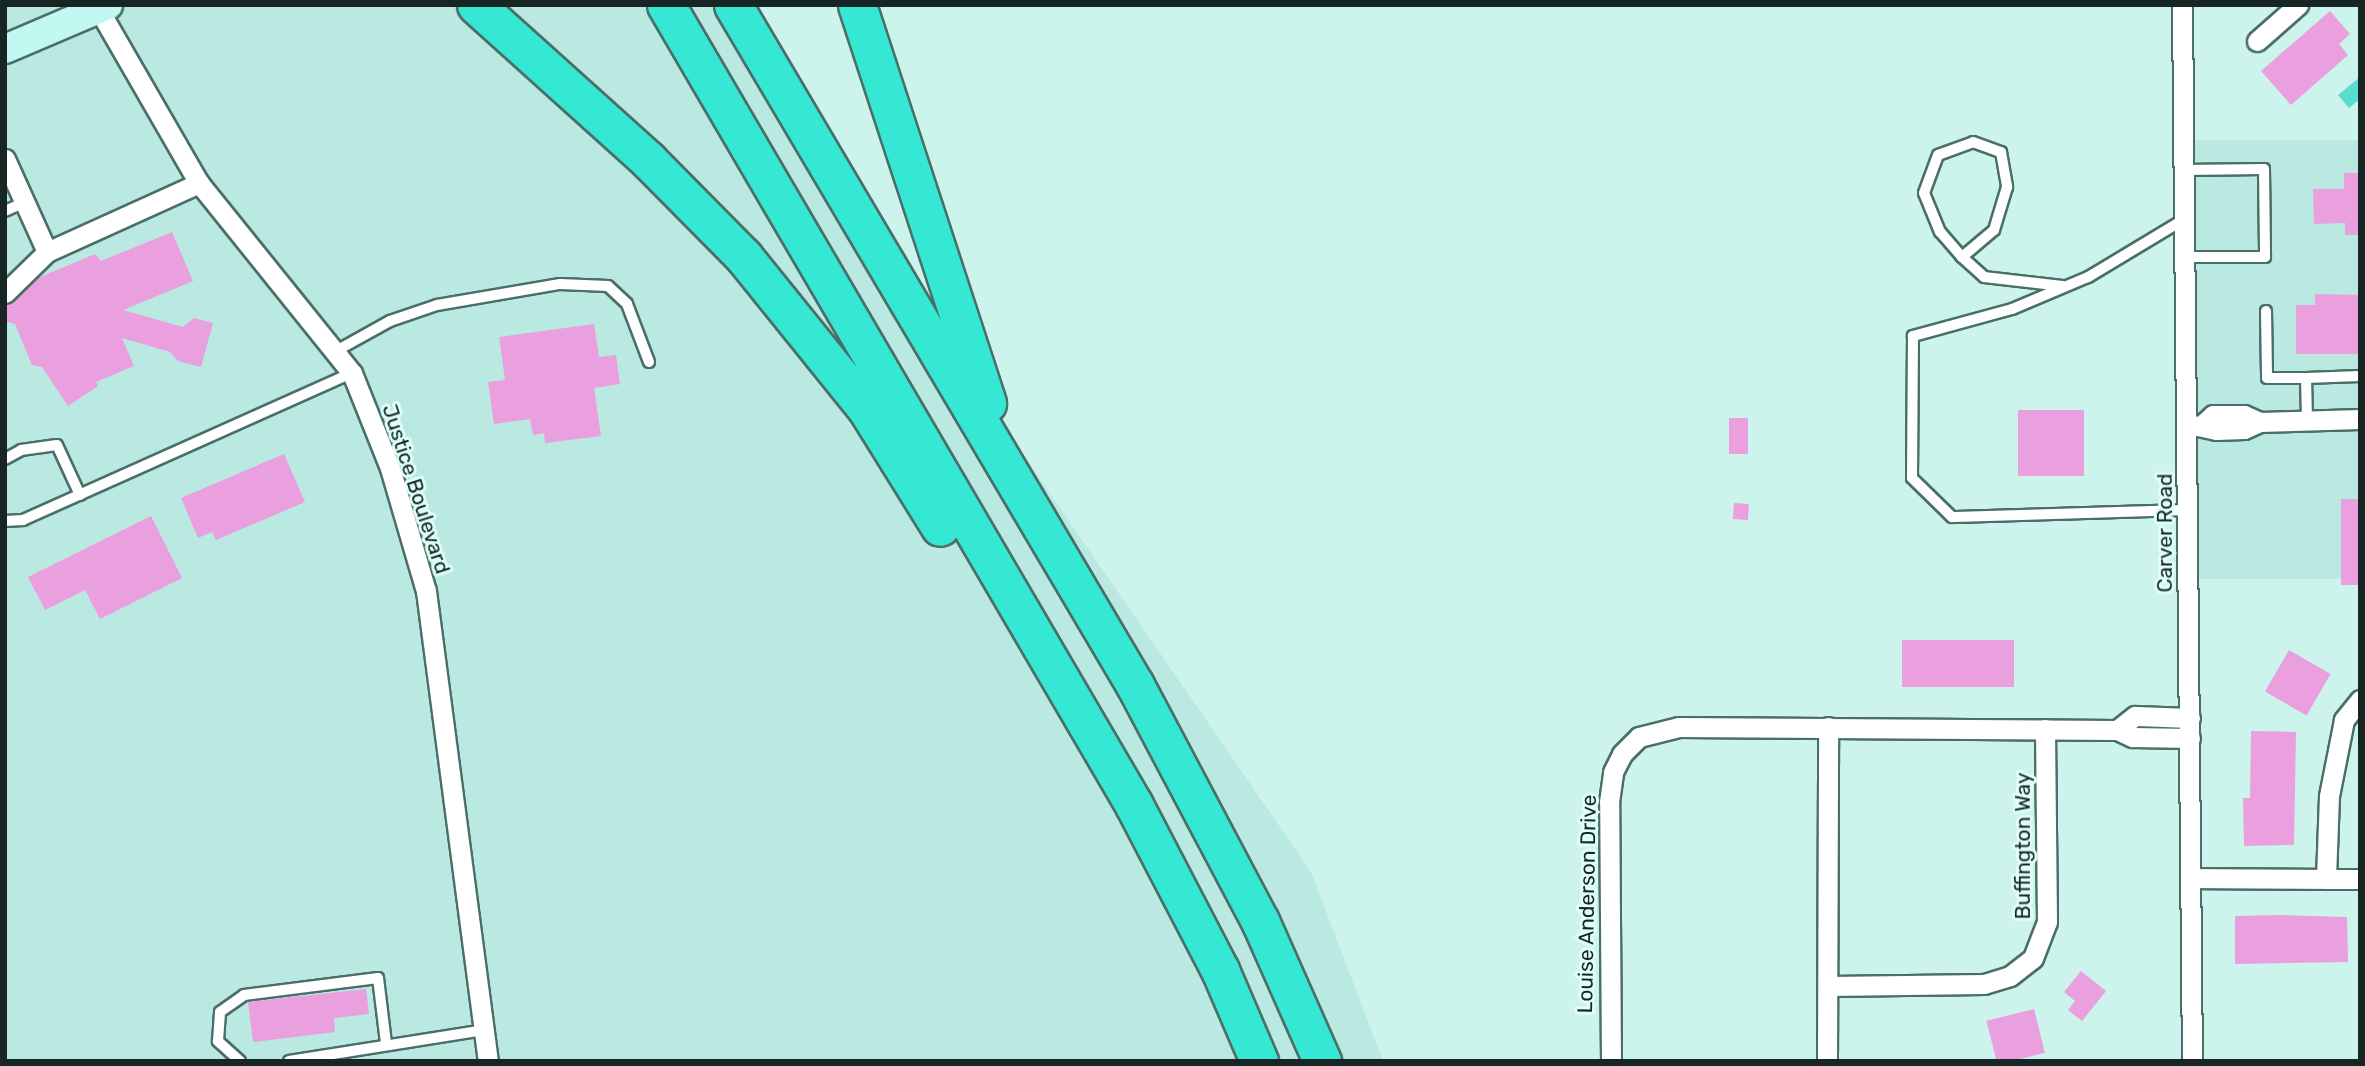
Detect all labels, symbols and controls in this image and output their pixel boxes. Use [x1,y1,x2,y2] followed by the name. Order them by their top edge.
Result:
[377,401,455,577] street label: Justice Boulevard
[2152,473,2178,593] street label: Carver Road
[2010,772,2036,920] street label: Buffington Way
[1572,794,1602,1014] street label: Louise Anderson Drive

